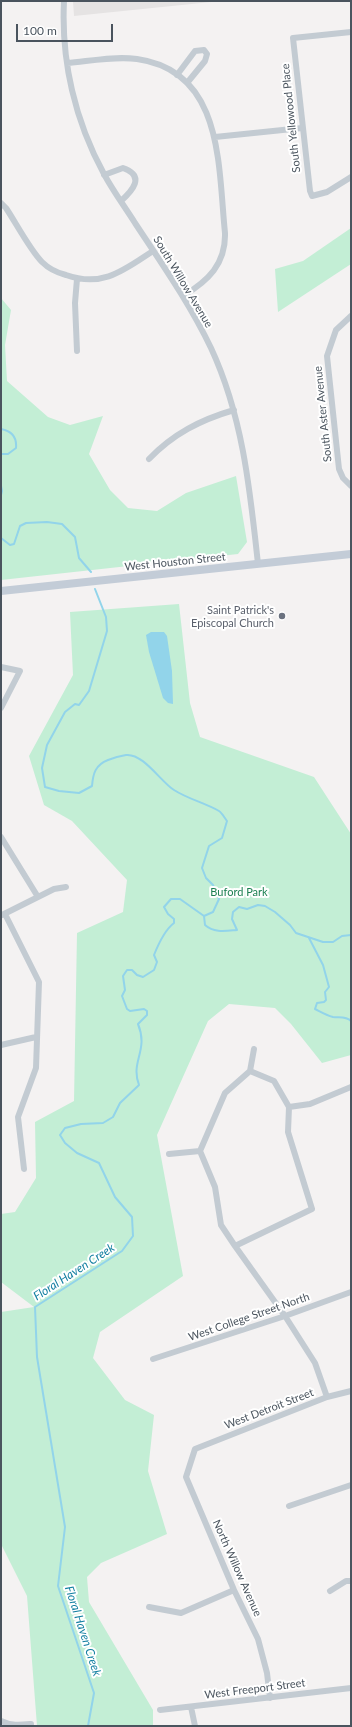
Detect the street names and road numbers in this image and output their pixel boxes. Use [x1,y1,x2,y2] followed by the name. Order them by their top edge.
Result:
[279,63,303,173] street label: South Yellowood Place
[150,234,216,330] street label: South Willow Avenue
[311,365,335,463] street label: South Aster Avenue
[124,550,226,574] street label: West Houston Street
[187,1290,311,1344] street label: West College Street North
[223,1386,315,1432] street label: West Detroit Street
[210,1518,264,1618] street label: North Willow Avenue
[204,1676,306,1702] street label: West Freeport Street

